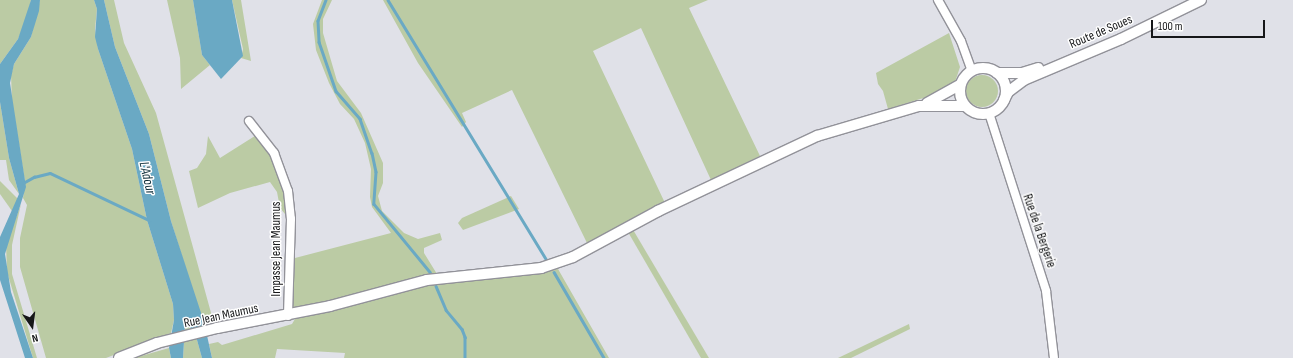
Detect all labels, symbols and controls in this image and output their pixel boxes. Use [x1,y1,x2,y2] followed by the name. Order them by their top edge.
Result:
[1067,12,1135,52] street label: Route de Soues
[1153,12,1267,38] scale bar
[1158,19,1183,34] text: 100 m
[135,160,159,196] water label: L'Adour
[1019,192,1059,270] street label: Rue de la Bergerie
[268,202,284,296] street label: Impasse Jean Maumus
[182,300,260,332] street label: Rue Jean Maumus
[12,306,52,346] north arrow
[31,331,39,345] text: N

